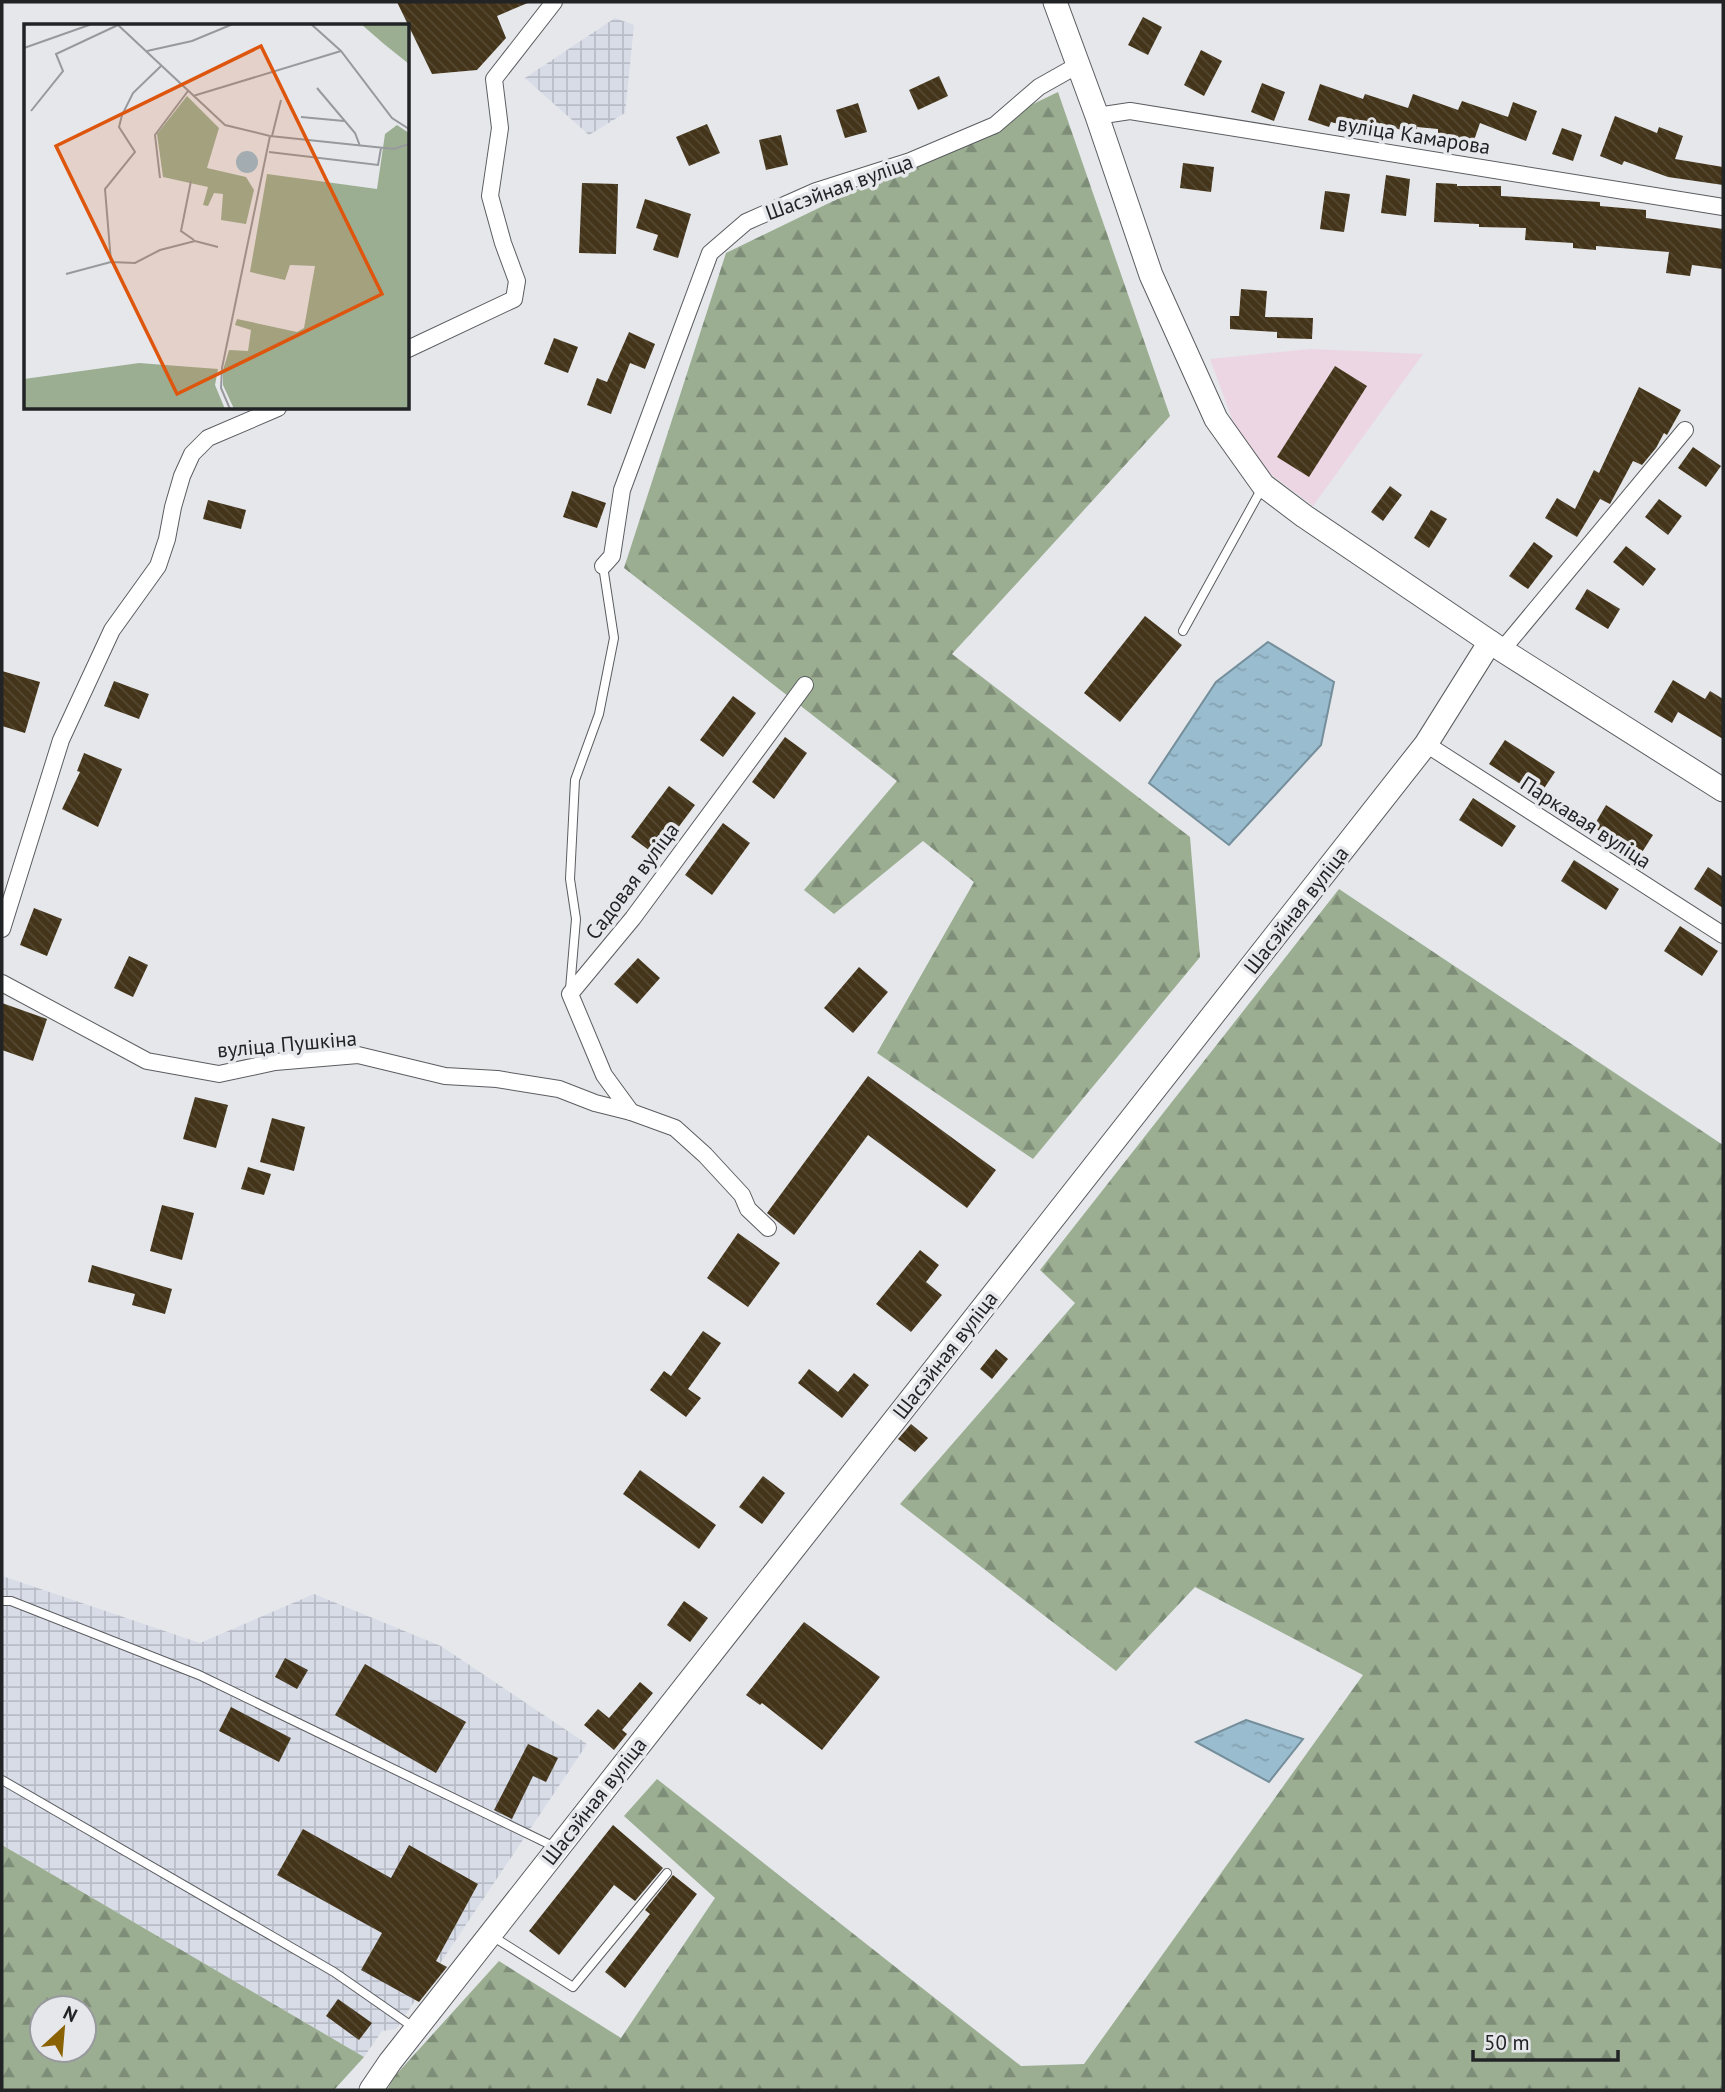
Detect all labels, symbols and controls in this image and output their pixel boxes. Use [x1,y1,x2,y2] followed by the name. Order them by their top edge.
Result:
[24,24,410,410] inset map
[1336,110,1492,160] street label: вуліца Камарова
[762,148,916,226] street label: Шасэйная вуліца
[1515,770,1657,874] street label: Паркавая вуліца
[579,817,685,945] street label: Садовая вуліца
[1238,841,1354,979] street label: Шасэйная вуліца
[216,1024,358,1064] street label: вуліца Пушкіна
[887,1286,1003,1424] street label: Шасэйная вуліца
[536,1732,652,1870] street label: Шасэйная вуліца
[28,1994,98,2064] north arrow
[60,2000,81,2027] text: N
[1473,2018,1618,2062] scale bar
[1484,2029,1530,2056] text: 50 m

